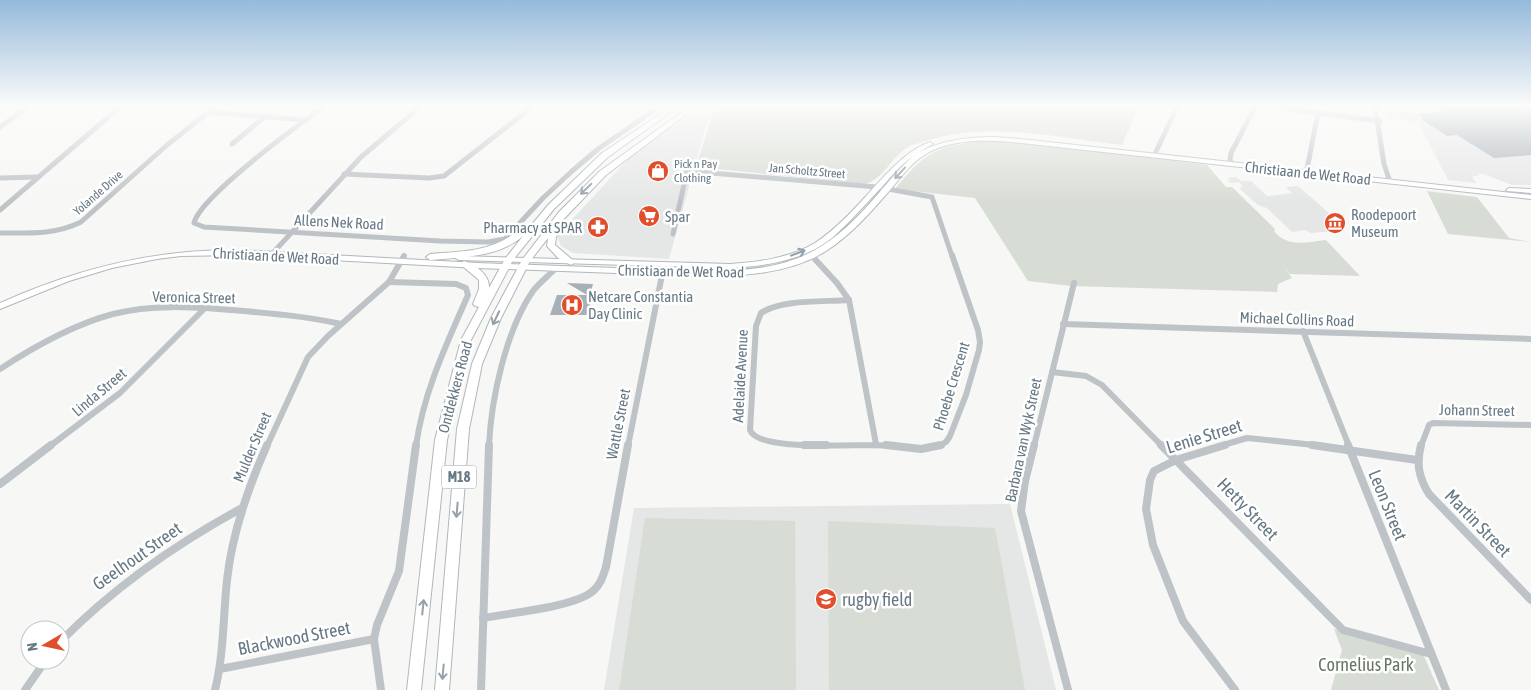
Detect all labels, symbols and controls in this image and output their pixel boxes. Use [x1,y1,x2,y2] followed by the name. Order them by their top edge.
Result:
[674,157,717,185] place label: Pick n Pay Clothing
[1244,158,1372,188] street label: Christiaan de Wet Road
[646,159,670,183] shop icon: Pick n Pay Clothing
[768,161,846,181] street label: Jan Scholtz Street
[894,167,906,180] one-way arrow
[70,168,126,218] street label: Yolande Drive
[580,183,593,195] one-way arrow
[637,204,661,228] supermarket icon: Spar
[1351,206,1416,240] place label: Roodepoort Museum
[665,208,690,225] place label: Spar
[294,211,384,233] street label: Allens Nek Road
[1323,211,1347,235] museum icon: Roodepoort Museum
[586,215,610,239] pharmacy icon: Pharmacy at SPAR
[483,219,582,236] place label: Pharmacy at SPAR
[212,244,340,268] street label: Christiaan de Wet Road
[790,248,805,257] one-way arrow
[618,261,744,281] street label: Christiaan de Wet Road
[152,288,236,306] street label: Veronica Street
[588,288,693,322] place label: Netcare Constantia Day Clinic
[560,293,584,317] hospital icon: Netcare Constantia Day Clinic
[1239,309,1355,329] street label: Michael Collins Road
[491,310,501,325] one-way arrow
[729,329,751,423] street label: Adelaide Avenue
[435,339,475,435] street label: Ontdekkers Road
[929,340,973,432] street label: Phoebe Crescent
[68,364,130,420] street label: Linda Street
[1002,376,1044,504] street label: Barbara van Wyk Street
[603,387,633,461] street label: Wattle Street
[1439,401,1515,419] street label: Johann Street
[230,409,274,485] street label: Mulder Street
[1164,415,1244,457] street label: Lenie Street
[442,466,476,488] road number: M18
[1364,467,1412,543] street label: Leon Street
[1213,474,1283,544] street label: Hetty Street
[1441,485,1515,561] street label: Martin Street
[452,501,461,517] one-way arrow
[89,518,185,594] street label: Geelhout Street
[814,587,838,611] school or university icon: rugby field
[842,589,912,610] place label: rugby field
[418,599,428,615] one-way arrow
[236,617,352,659] street label: Blackwood Street
[20,620,70,670] north arrow
[24,642,41,652] text: N
[1318,654,1414,675] park label: Cornelius Park
[438,663,448,679] one-way arrow

